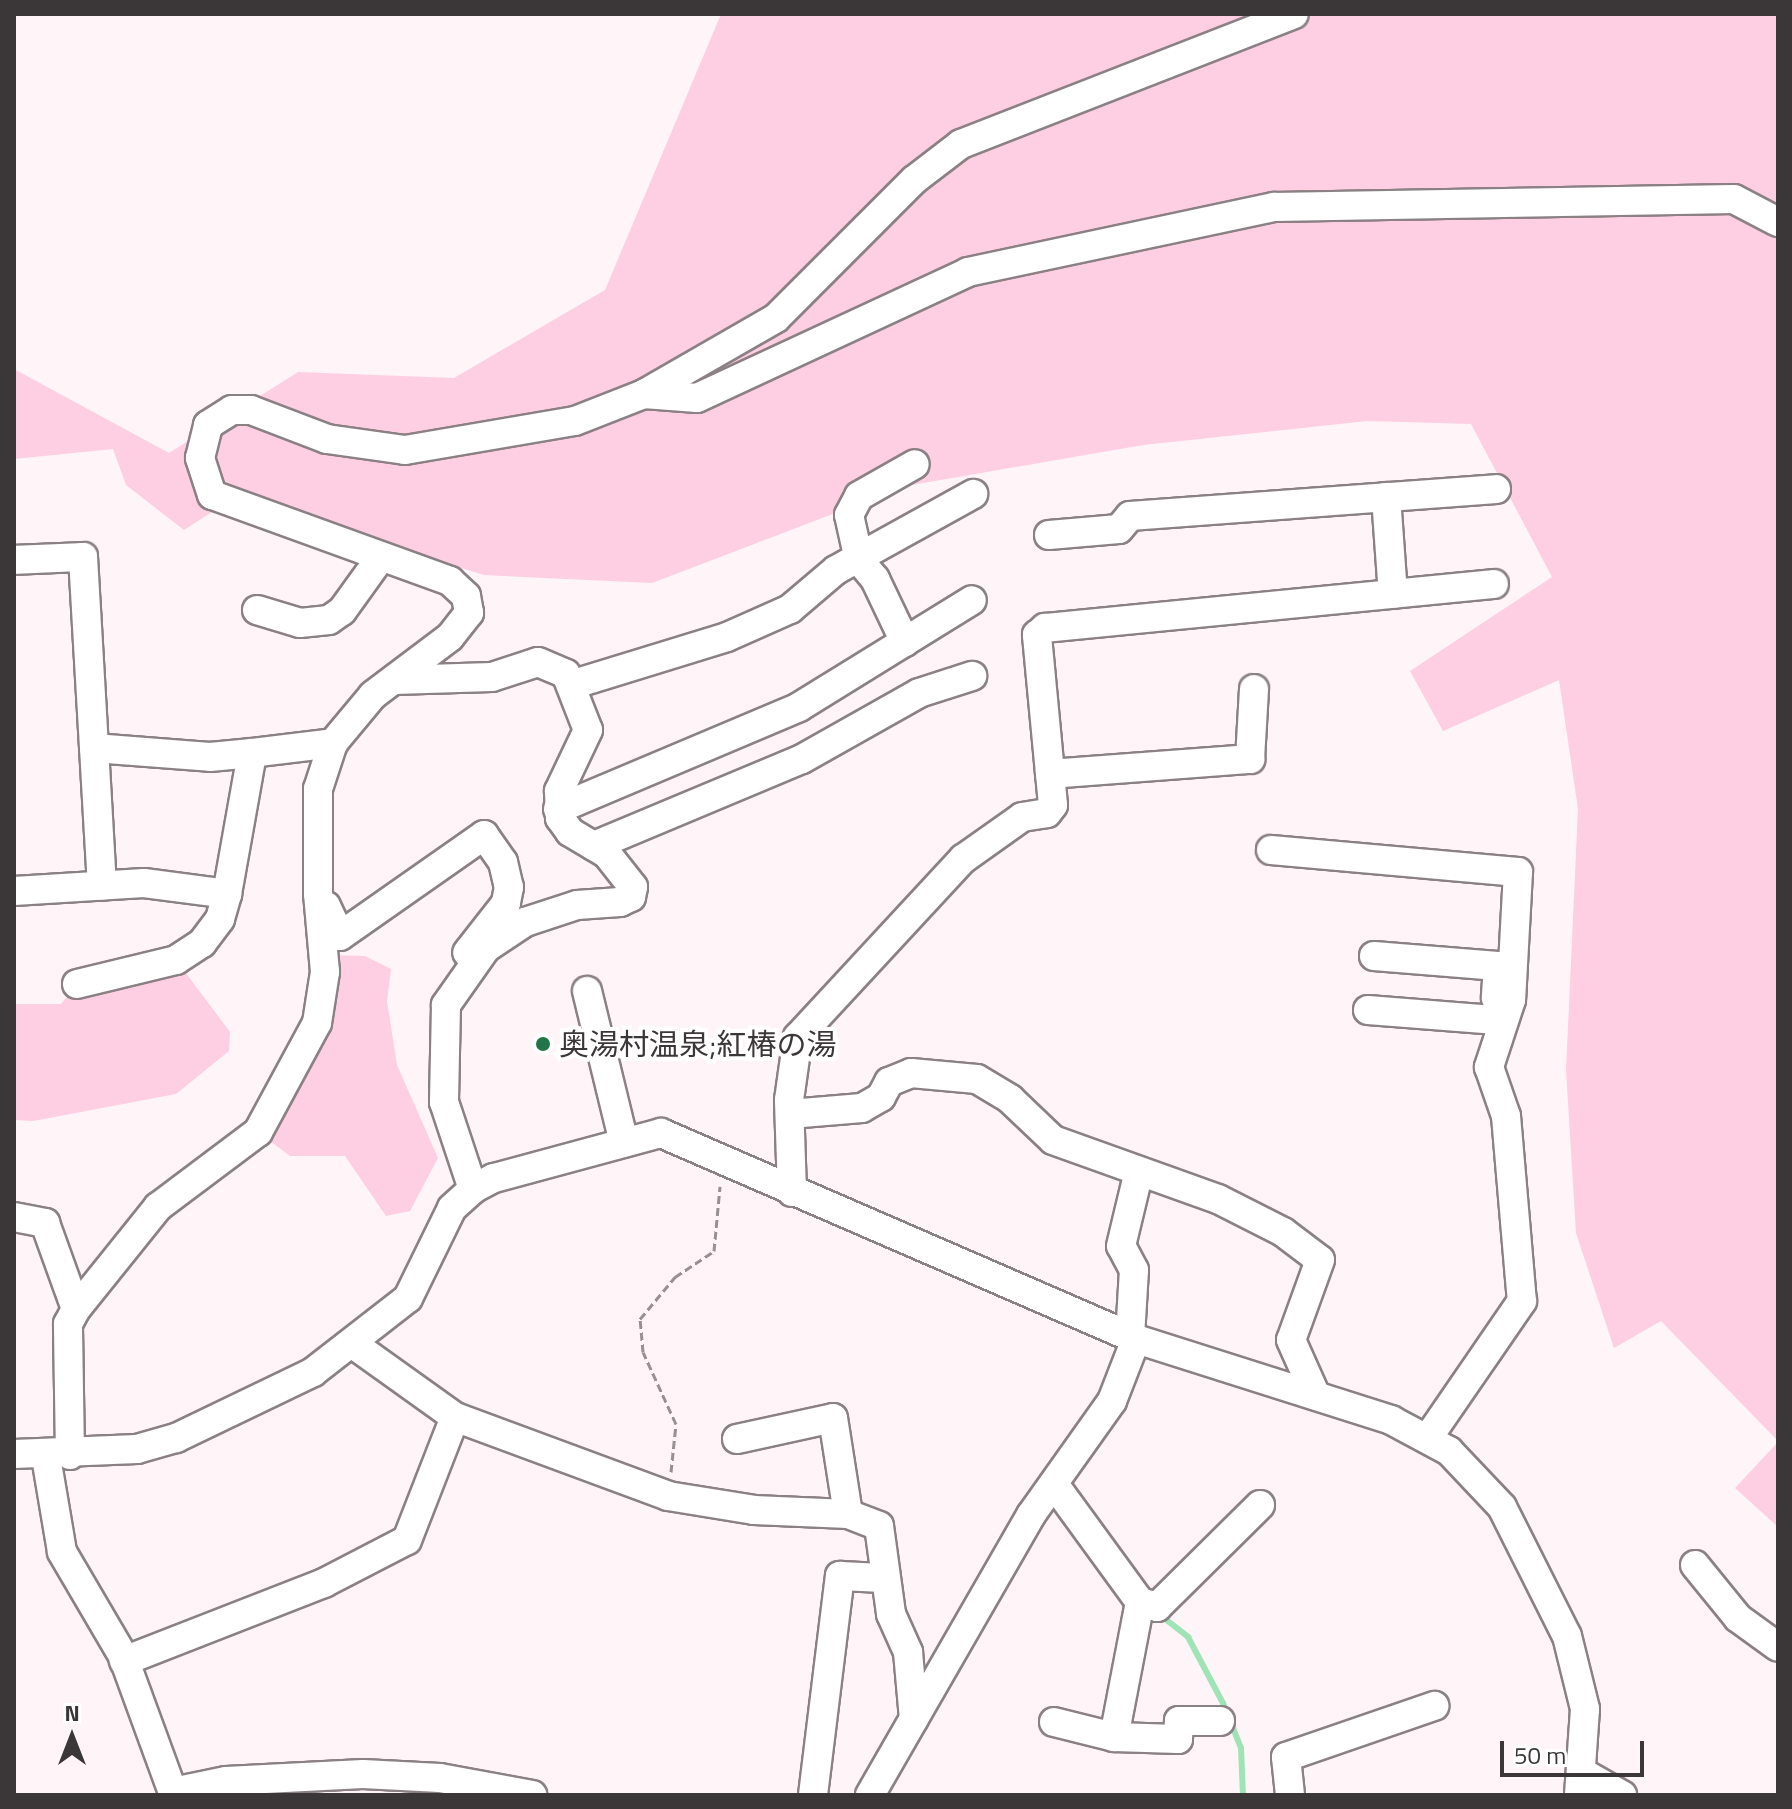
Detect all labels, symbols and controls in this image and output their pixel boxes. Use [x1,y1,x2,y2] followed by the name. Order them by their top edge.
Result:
[559,1026,836,1062] place label: 奥湯村温泉;紅椿の湯
[534,1035,552,1053] marker: 奥湯村温泉;紅椿の湯
[64,1696,80,1730] text: N
[32,1697,112,1777] north arrow
[1504,1725,1648,1775] scale bar
[1514,1737,1566,1773] text: 50 m

